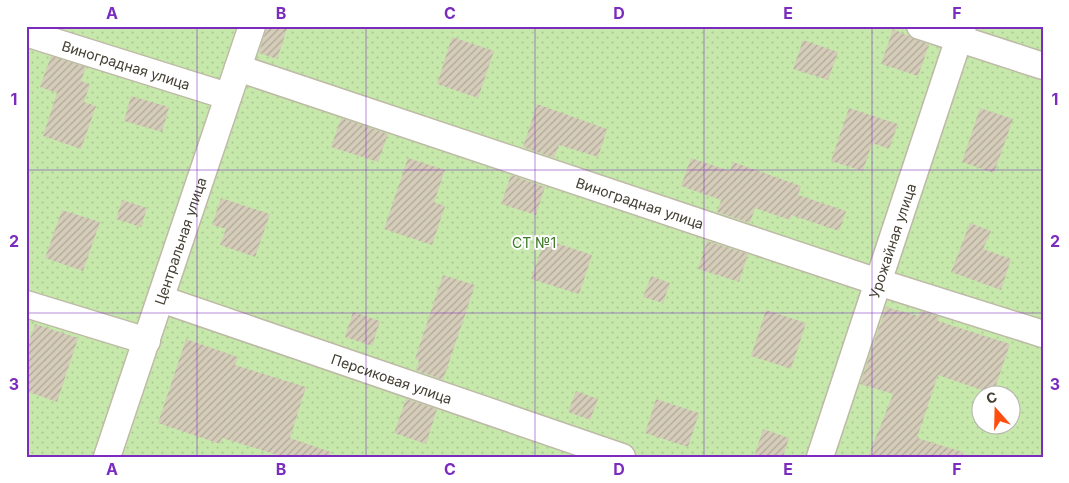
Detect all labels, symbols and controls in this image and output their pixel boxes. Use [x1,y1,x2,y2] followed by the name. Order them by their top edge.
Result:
[106,3,118,23] text: A
[276,3,286,23] text: B
[444,3,456,23] text: C
[613,3,625,23] text: D
[783,3,793,23] text: E
[952,3,962,23] text: F
[60,36,192,92] street label: Виноградная улица
[11,89,17,109] text: 1
[1052,89,1058,109] text: 1
[574,173,706,232] street label: Виноградная улица
[150,175,209,307] street label: Центральная улица
[865,181,919,300] street label: Урожайная улица
[9,231,19,251] text: 2
[1050,231,1060,251] text: 2
[512,234,556,251] park label: СТ №1
[329,350,454,407] street label: Персиковая улица
[9,374,19,394] text: 3
[1050,374,1060,394] text: 3
[972,386,1022,436] north arrow
[984,388,999,407] text: С
[106,459,118,479] text: A
[276,459,286,479] text: B
[444,459,456,479] text: C
[613,459,625,479] text: D
[783,459,793,479] text: E
[952,459,962,479] text: F

